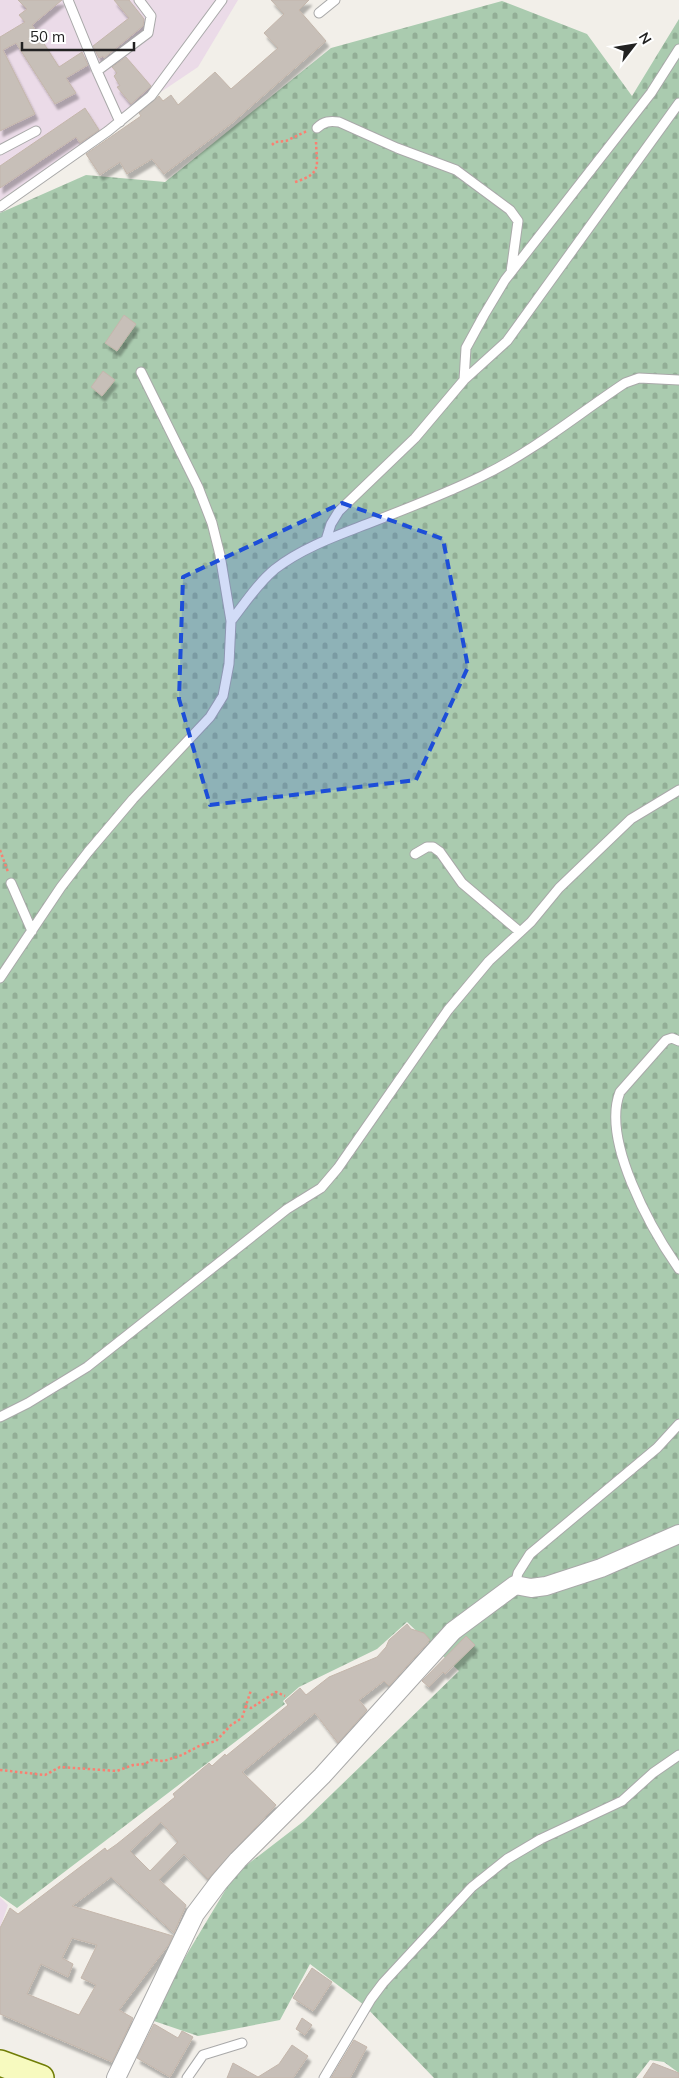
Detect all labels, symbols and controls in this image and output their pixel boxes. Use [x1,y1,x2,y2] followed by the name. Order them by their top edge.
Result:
[22,20,135,52] scale bar
[609,20,659,70] north arrow
[30,27,65,46] text: 50 m
[635,29,656,47] text: N

